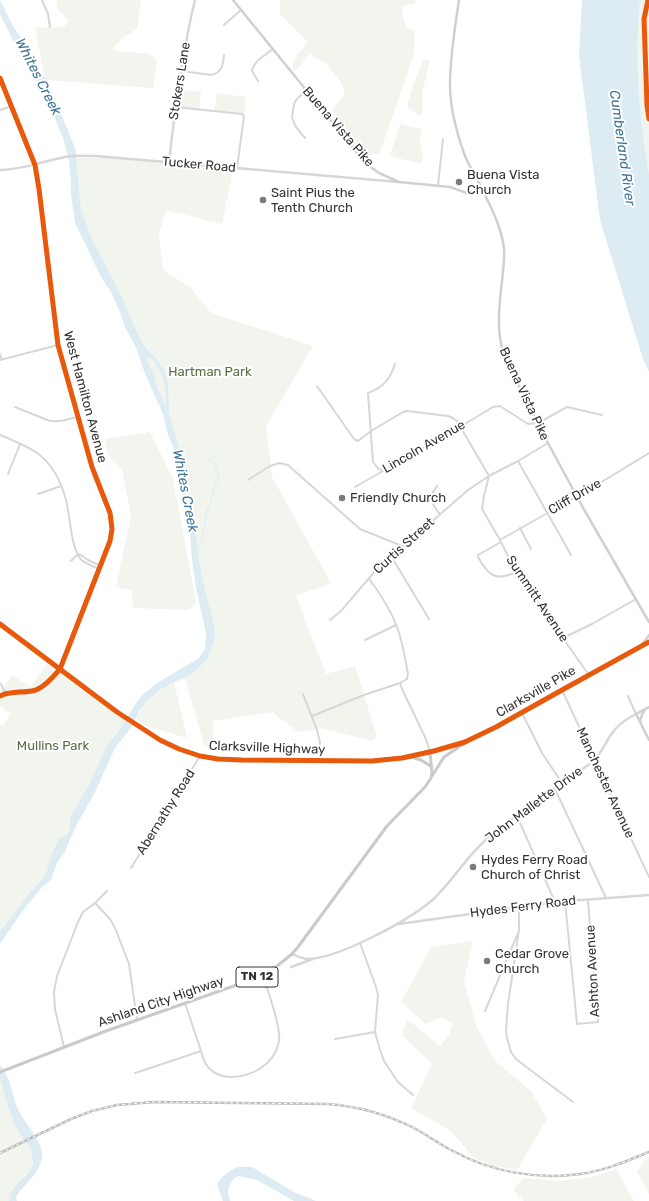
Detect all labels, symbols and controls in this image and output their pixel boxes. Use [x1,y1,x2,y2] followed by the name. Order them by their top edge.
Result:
[11,36,65,118] water label: Whites Creek
[166,41,194,121] street label: Stokers Lane
[299,84,377,170] street label: Buena Vista Pike
[606,89,638,207] water label: Cumberland River
[161,154,237,176] street label: Tucker Road
[467,167,540,198] place label: Buena Vista Church
[454,177,464,187] marker: Buena Vista Church
[271,185,355,216] place label: Saint Pius the Tenth Church
[258,195,268,205] marker: Saint Pius the Tenth Church
[60,329,110,465] street label: West Hamilton Avenue
[496,345,552,443] street label: Buena Vista Pike
[168,364,252,380] park label: Hartman Park
[380,417,468,477] street label: Lincoln Avenue
[169,448,201,534] water label: Whites Creek
[546,476,604,518] street label: Cliff Drive
[350,490,446,506] place label: Friendly Church
[337,493,347,503] marker: Friendly Church
[370,514,438,578] street label: Curtis Street
[502,553,572,645] street label: Summitt Avenue
[493,663,579,721] street label: Clarksville Pike
[572,725,638,841] street label: Manchester Avenue
[17,738,89,754] park label: Mullins Park
[209,738,325,758] street label: Clarksville Highway
[482,763,586,847] street label: John Mallette Drive
[134,766,198,858] street label: Abernathy Road
[481,852,588,883] place label: Hydes Ferry Road Church of Christ
[468,862,478,872] marker: Hydes Ferry Road Church of Christ
[469,893,577,921] street label: Hydes Ferry Road
[583,925,603,1017] street label: Ashton Avenue
[495,946,569,977] place label: Cedar Grove Church
[482,956,492,966] marker: Cedar Grove Church
[236,967,278,987] road number: TN 12
[96,973,226,1031] street label: Ashland City Highway

